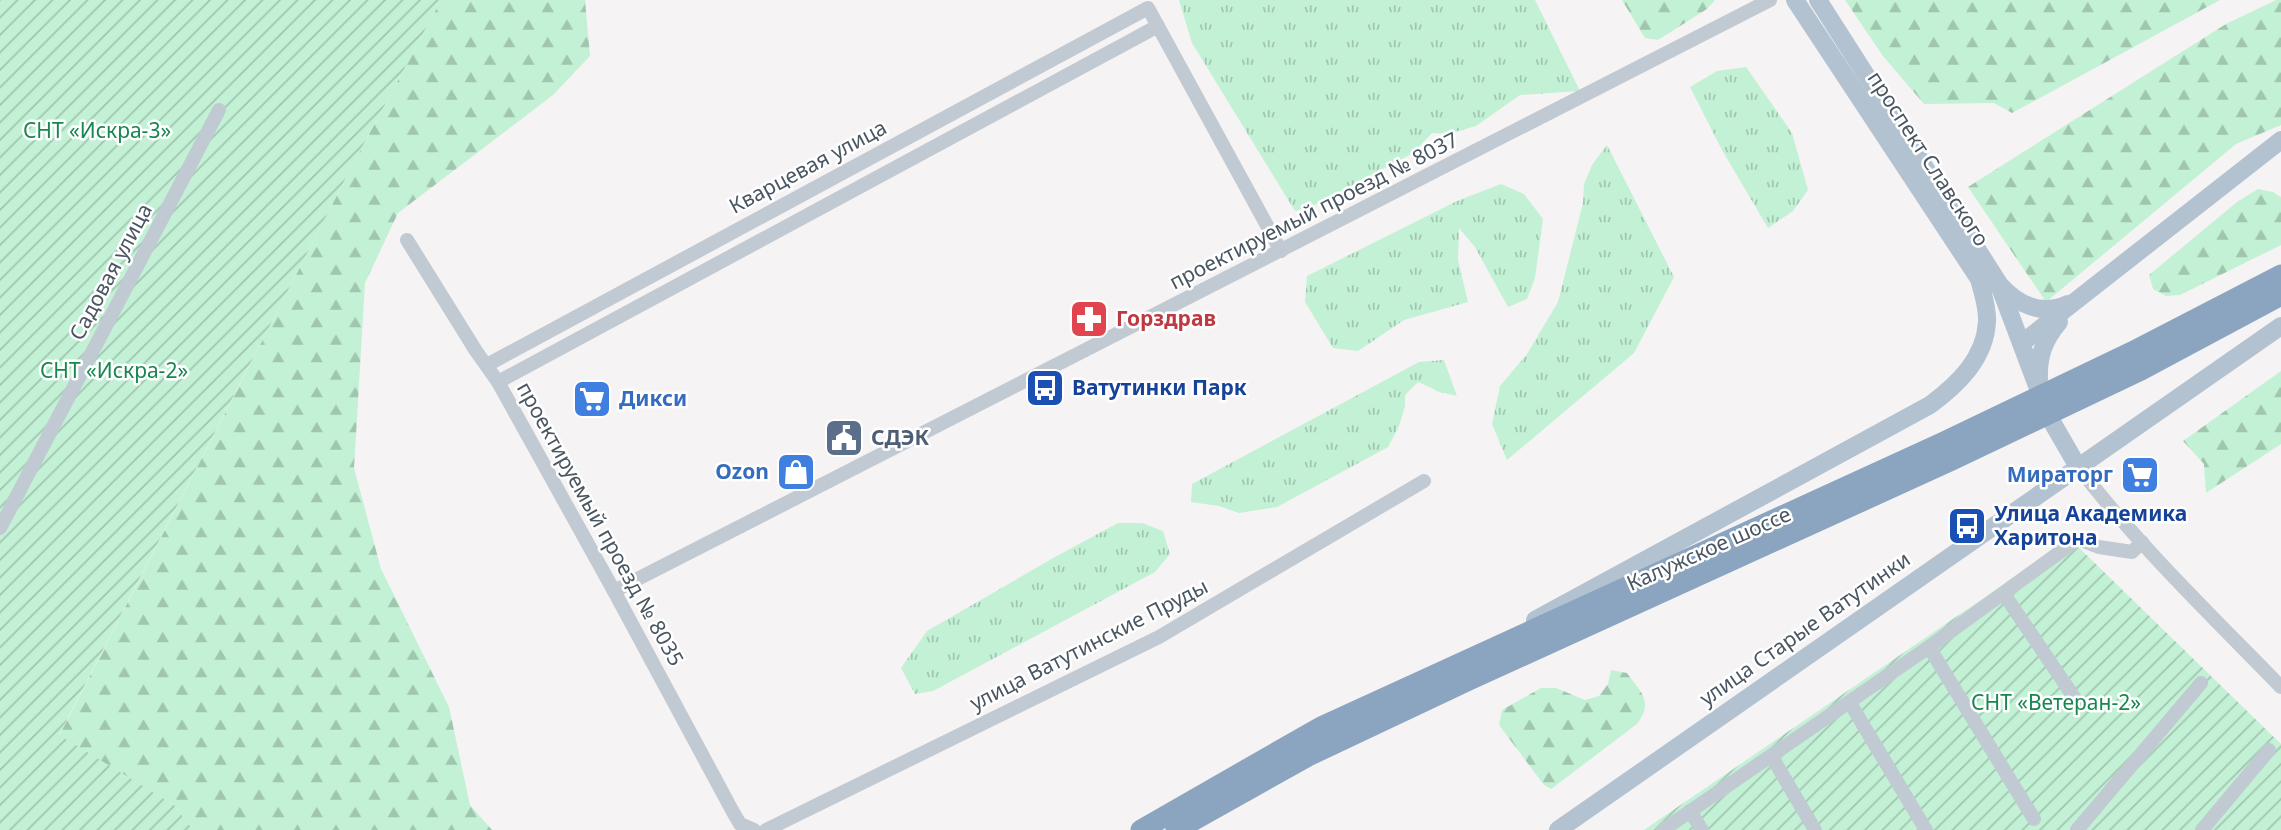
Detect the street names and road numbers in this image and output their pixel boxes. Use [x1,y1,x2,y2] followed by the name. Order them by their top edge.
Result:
[1862,66,1996,251] street label: проспект Славского
[724,113,891,219] street label: Кварцевая улица
[1164,125,1463,295] street label: проектируемый проезд № 8037
[62,198,158,345] street label: Садовая улица
[511,376,691,671] street label: проектируемый проезд № 8035
[1622,499,1795,597] street label: Калужское шоссе
[1694,545,1915,712] street label: улица Старые Ватутинки
[965,572,1212,716] street label: улица Ватутинские Пруды

